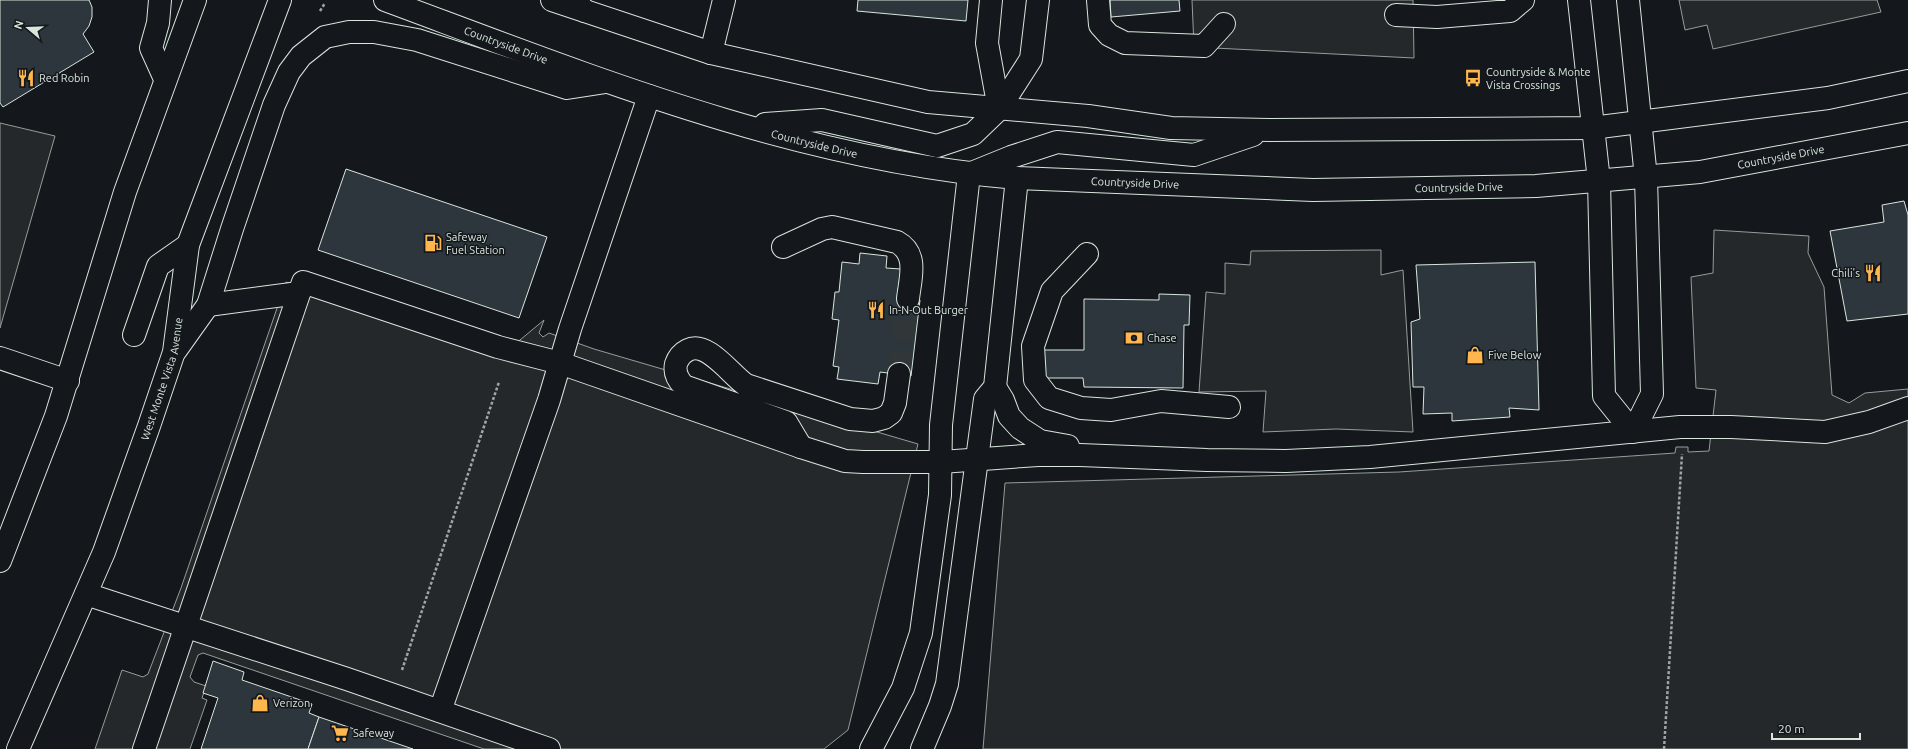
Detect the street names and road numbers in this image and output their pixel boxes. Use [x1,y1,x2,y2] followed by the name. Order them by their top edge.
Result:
[462,24,549,66] street label: Countryside Drive
[770,127,858,160] street label: Countryside Drive
[1736,143,1825,171] street label: Countryside Drive
[1091,175,1179,191] street label: Countryside Drive
[1415,181,1503,194] street label: Countryside Drive
[138,317,184,442] street label: West Monte Vista Avenue

